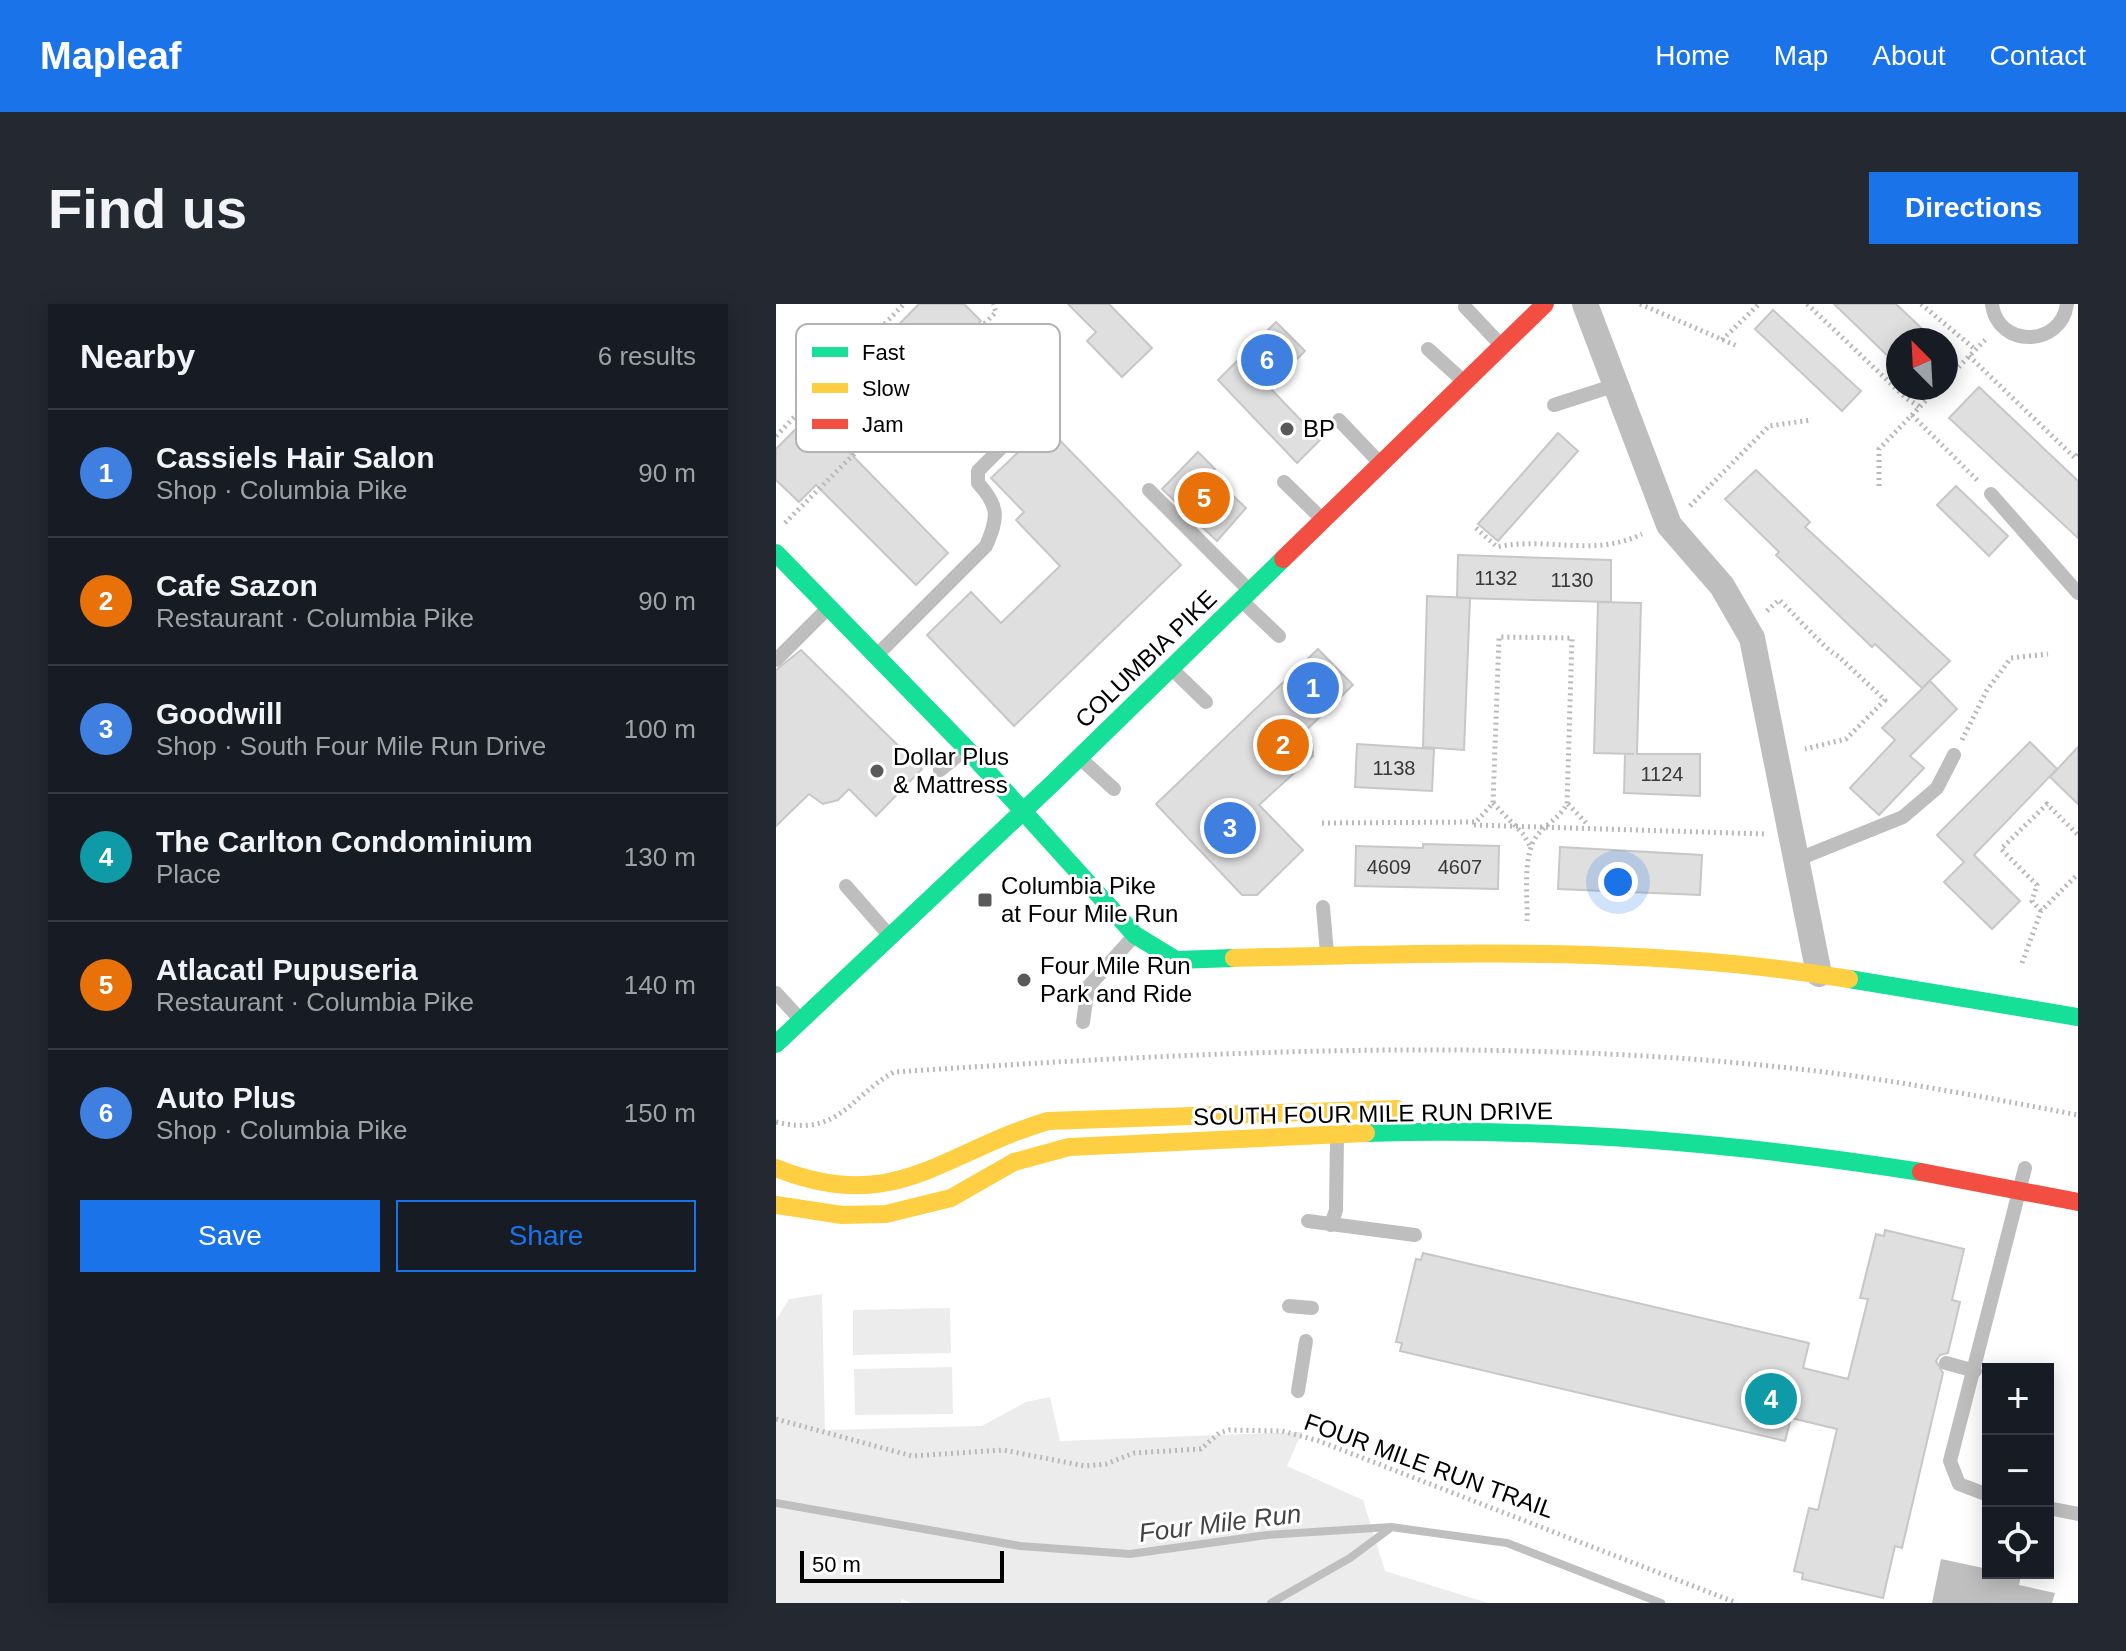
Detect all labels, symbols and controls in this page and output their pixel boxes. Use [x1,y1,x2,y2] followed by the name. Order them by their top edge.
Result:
[40,35,181,77] text: Mapleaf
[1655,40,1730,71] text: Home
[1774,40,1828,71] text: Map
[1872,40,1946,71] text: About
[1990,40,2086,71] text: Contact
[1869,172,2078,244] button: Directions
[48,177,247,240] text: Find us
[796,324,1060,452] legend
[1886,328,1958,400] north arrow
[1241,330,1293,390] pin: 6
[80,337,195,375] text: Nearby
[862,340,905,365] text: Fast
[598,341,696,371] text: 6 results
[862,376,910,401] text: Slow
[862,412,904,437] text: Jam
[1303,415,1335,442] place label: BP
[1278,420,1296,438] marker: BP
[156,441,434,474] text: Cassiels Hair Salon
[99,458,113,488] text: 1
[638,458,696,488] text: 90 m
[1178,468,1230,528] pin: 5
[156,475,407,505] text: Shop · Columbia Pike
[1474,567,1518,589] house number: 1132
[156,569,318,602] text: Cafe Sazon
[1550,569,1594,591] house number: 1130
[1070,585,1222,733] street label: COLUMBIA PIKE
[99,586,113,616] text: 2
[638,586,696,616] text: 90 m
[156,603,474,633] text: Restaurant · Columbia Pike
[1287,658,1339,718] pin: 1
[156,697,283,730] text: Goodwill
[99,714,113,744] text: 3
[624,714,696,744] text: 100 m
[1257,715,1309,775] pin: 2
[156,731,546,761] text: Shop · South Four Mile Run Drive
[893,743,1009,798] place label: Dollar Plus & Mattress
[1372,757,1416,779] house number: 1138
[868,762,886,780] marker: Dollar Plus & Mattress
[1640,763,1684,785] house number: 1124
[1204,798,1256,858] pin: 3
[156,825,533,858] text: The Carlton Condominium
[99,842,113,872] text: 4
[624,842,696,872] text: 130 m
[1367,856,1411,878] house number: 4609
[1438,856,1482,878] house number: 4607
[156,859,221,889] text: Place
[1598,862,1638,902] your location
[1001,872,1178,927] place label: Columbia Pike at Four Mile Run
[976,891,994,909] marker: Columbia Pike at Four Mile Run
[1040,952,1192,1007] place label: Four Mile Run Park and Ride
[156,953,418,986] text: Atlacatl Pupuseria
[99,970,113,1000] text: 5
[624,970,696,1000] text: 140 m
[1015,971,1033,989] marker: Four Mile Run Park and Ride
[156,987,474,1017] text: Restaurant · Columbia Pike
[156,1081,296,1114] text: Auto Plus
[1193,1097,1553,1130] street label: SOUTH FOUR MILE RUN DRIVE
[99,1098,113,1128] text: 6
[624,1098,696,1128] text: 150 m
[156,1115,407,1145] text: Shop · Columbia Pike
[80,1200,380,1272] button: Save
[396,1200,696,1272] button: Share
[1982,1363,2054,1579] map controls
[1982,1363,2054,1435] button: +
[1745,1369,1797,1429] pin: 4
[1301,1408,1558,1523] street label: FOUR MILE RUN TRAIL
[1982,1435,2054,1507] button: −
[1137,1498,1303,1548] water label: Four Mile Run
[1982,1507,2054,1579] button: locate
[800,1547,1004,1583] scale bar
[812,1552,861,1577] text: 50 m

